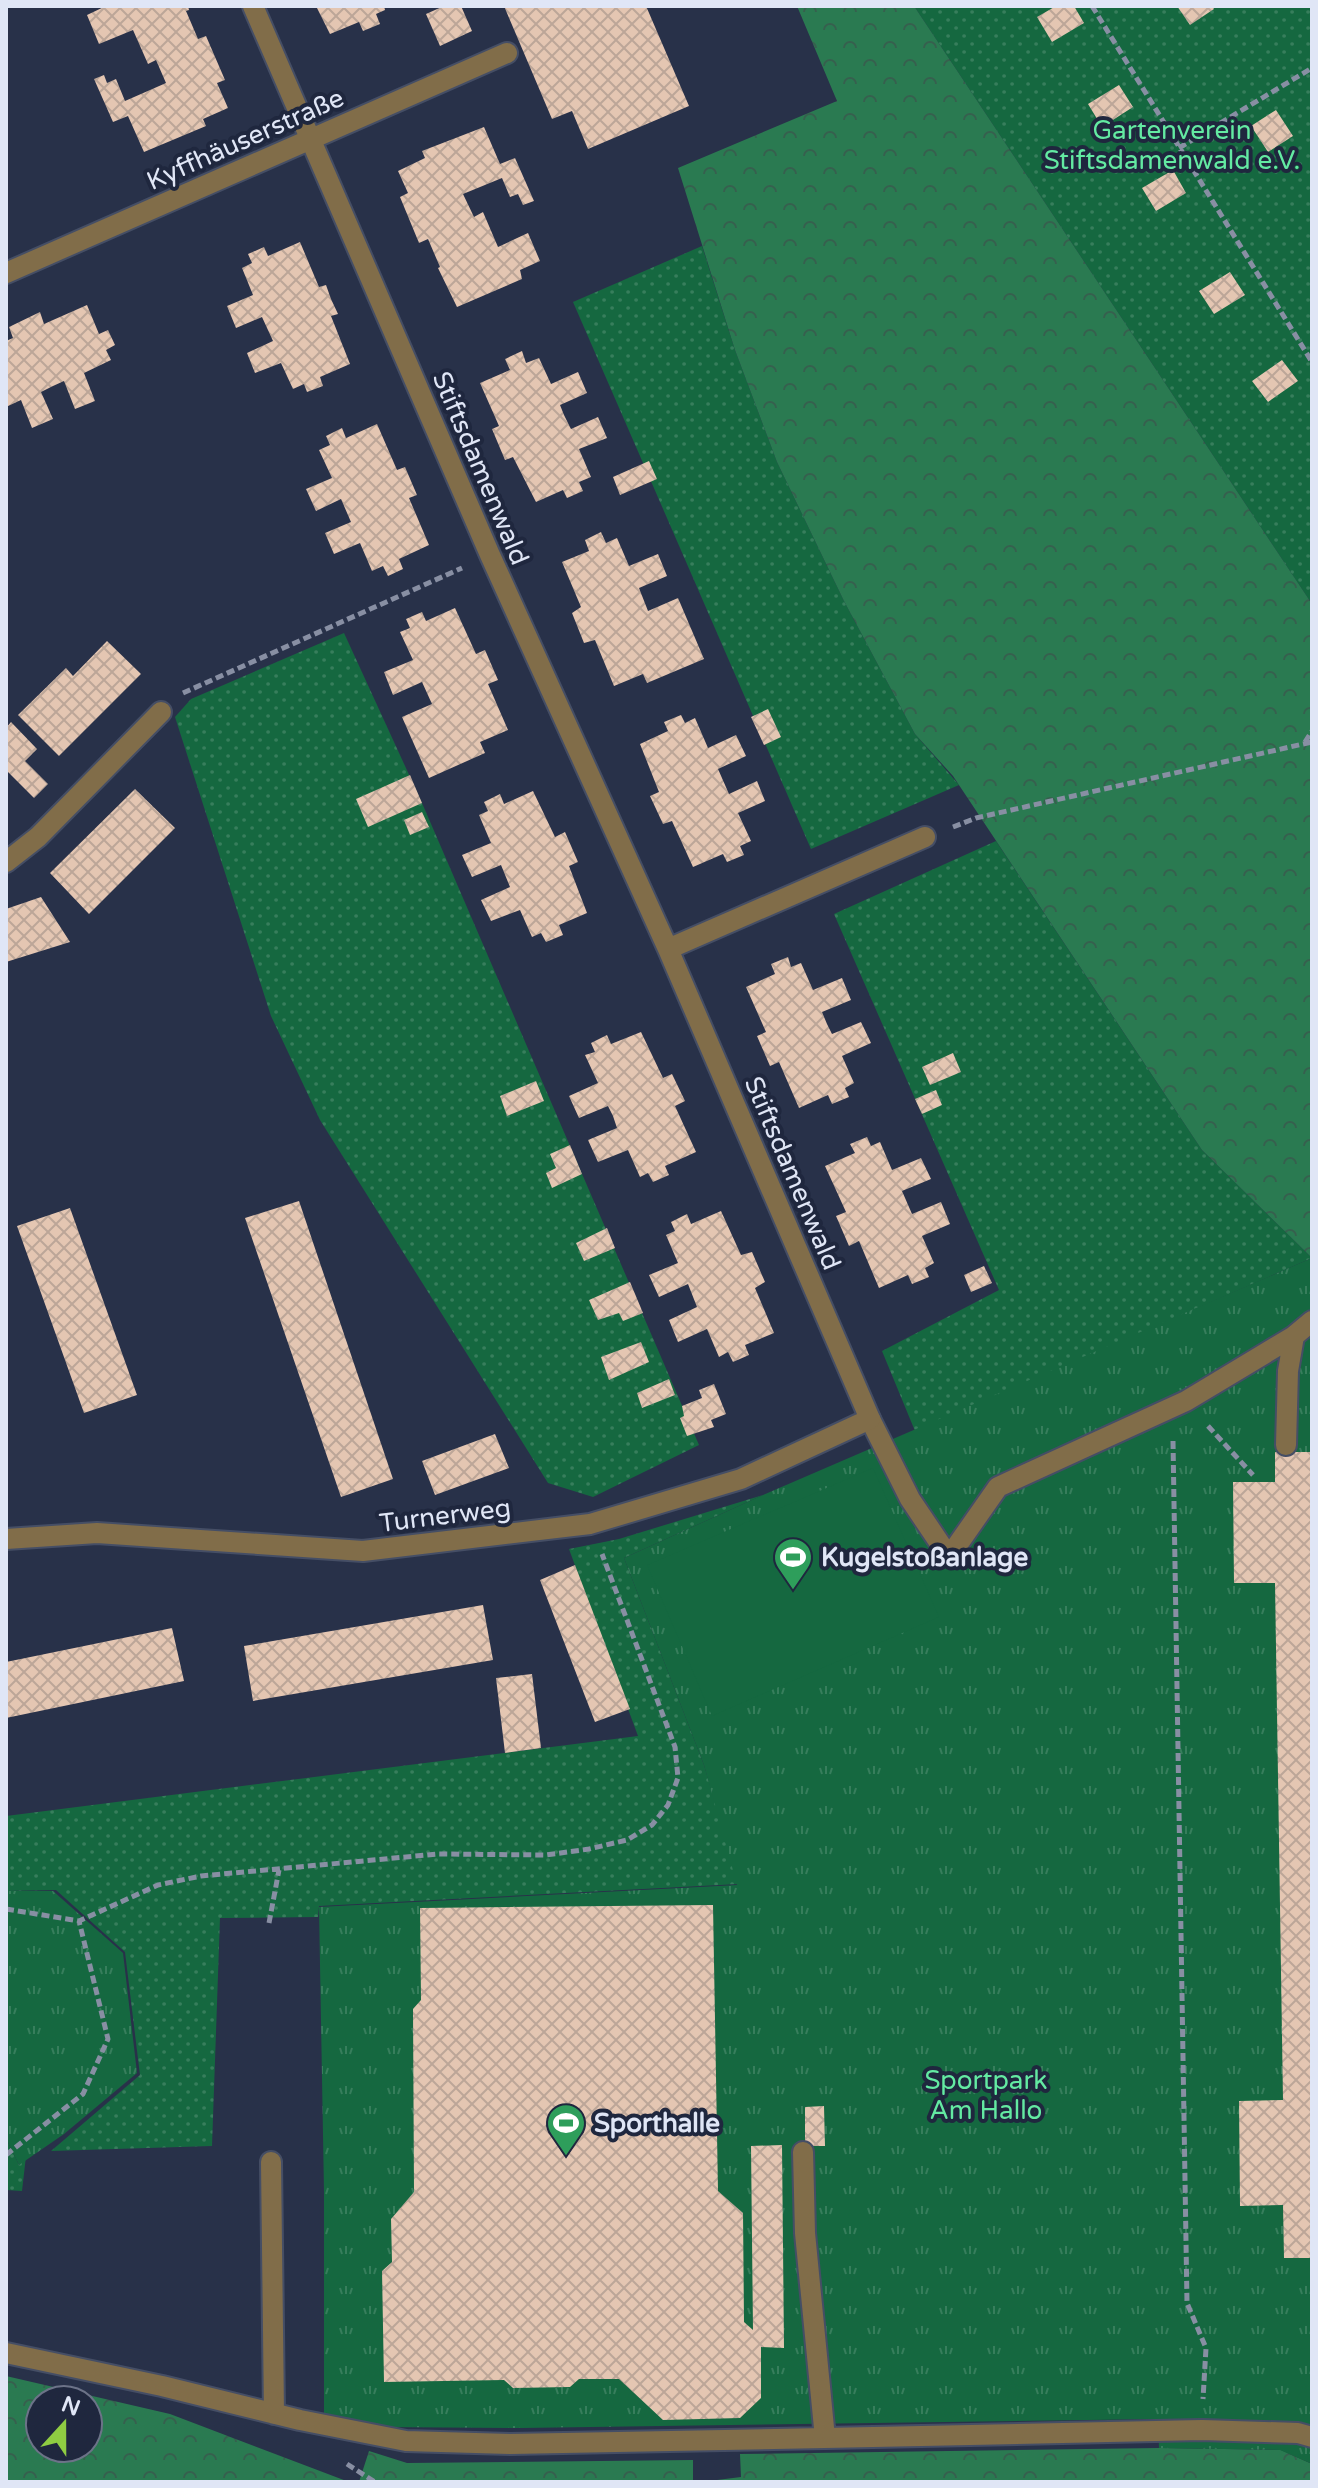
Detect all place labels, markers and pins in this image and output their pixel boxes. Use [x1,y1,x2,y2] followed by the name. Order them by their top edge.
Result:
[772,1536,814,1591] sports icon: Kugelstoßanlage
[821,1542,1029,1573] place label: Kugelstoßanlage
[545,2102,587,2157] sports icon: Sporthalle
[594,2108,720,2139] place label: Sporthalle

